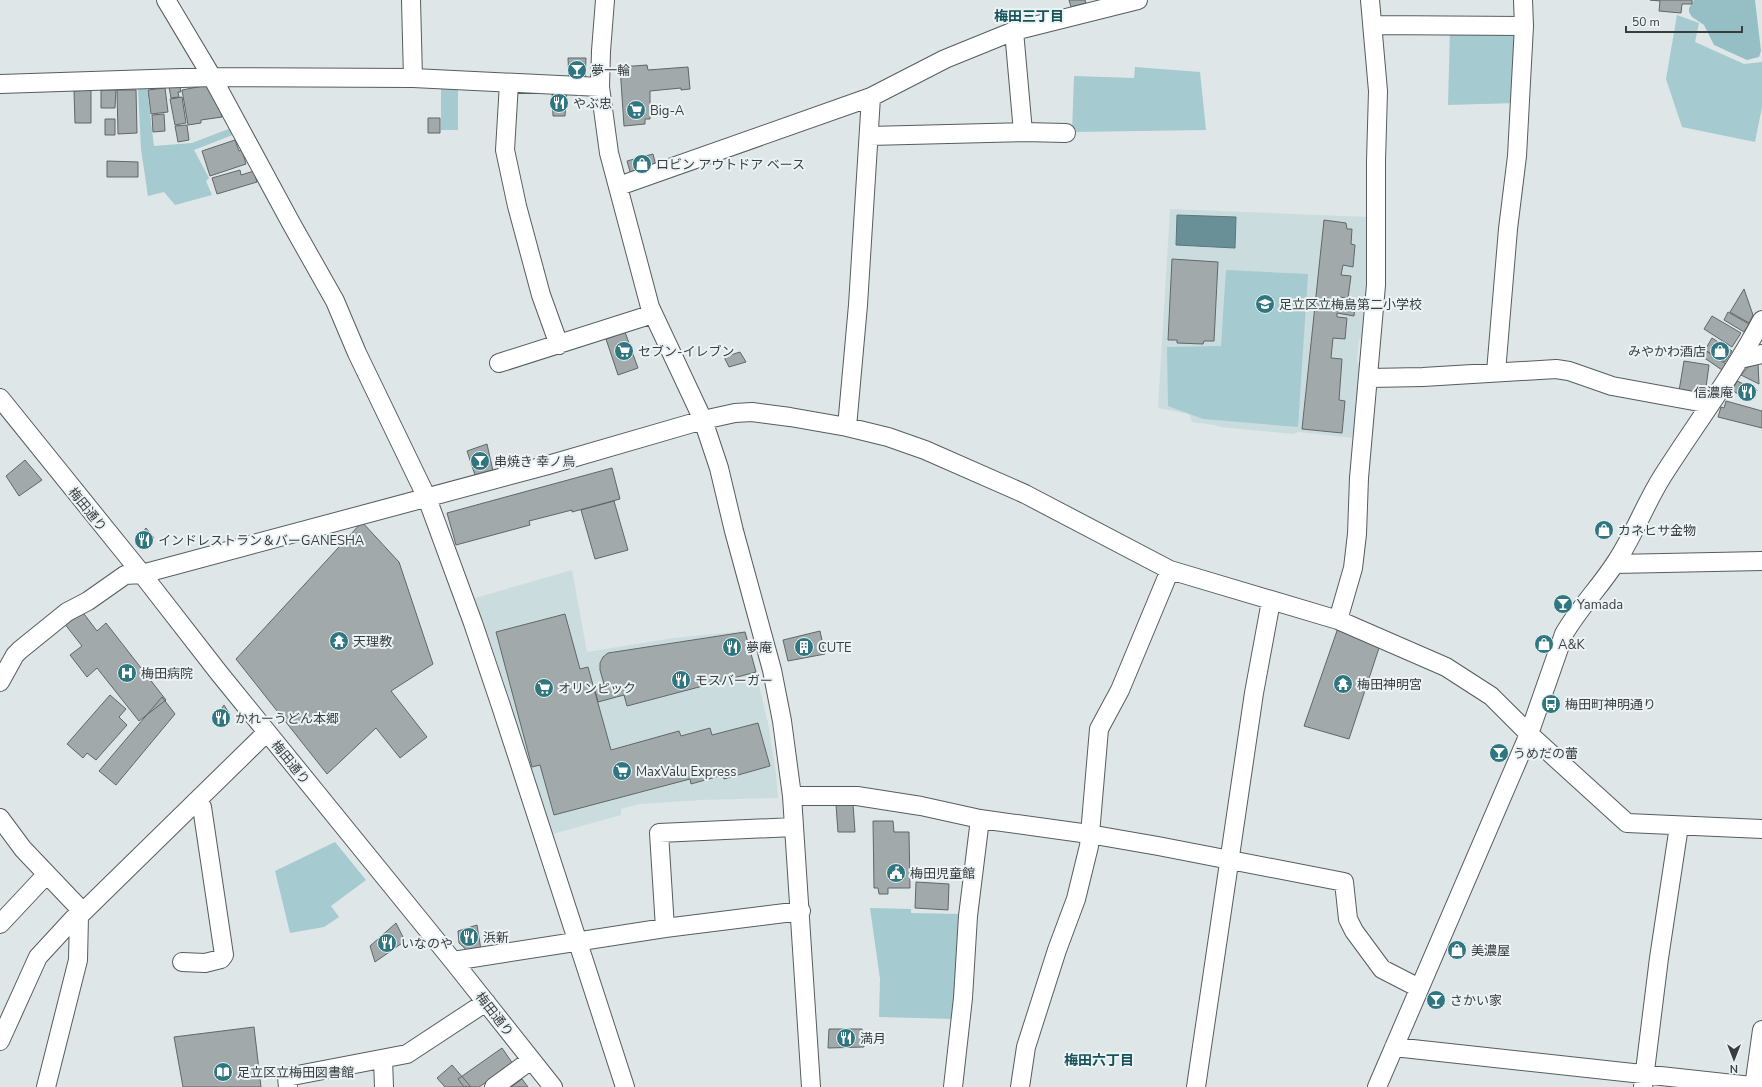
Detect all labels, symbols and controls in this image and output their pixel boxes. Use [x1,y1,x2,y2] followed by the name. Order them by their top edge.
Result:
[994,7,1064,26] district label: 梅田三丁目
[1626,8,1742,34] scale bar
[1632,14,1660,30] text: 50 m
[566,59,588,81] bar icon: 夢一輪
[591,62,630,80] place label: 夢一輪
[548,92,570,114] restaurant icon: やぶ忠
[573,95,612,113] place label: やぶ忠
[625,99,647,121] supermarket icon: Big-A
[650,102,685,120] place label: Big-A
[631,153,653,175] shop icon: ロビン アウトドア ベース
[656,156,805,174] place label: ロビン アウトドア ベース
[1254,293,1276,315] school or university icon: 足立区立梅島第二小学校
[1279,296,1422,314] place label: 足立区立梅島第二小学校
[613,340,635,362] supermarket icon: セブン-イレブン
[1709,340,1731,362] shop icon: みやかわ酒店
[638,343,735,361] place label: セブン-イレブン
[1628,343,1706,361] place label: みやかわ酒店
[1736,381,1758,403] restaurant icon: 信濃庵
[1694,384,1733,402] place label: 信濃庵
[469,450,491,472] bar icon: 串焼き 幸ノ鳥
[494,453,575,471] place label: 串焼き 幸ノ鳥
[64,484,111,536] street label: 梅田通り
[1593,519,1615,541] shop icon: カネヒサ金物
[1618,522,1696,540] place label: カネヒサ金物
[133,529,155,551] restaurant icon: インドレストラン＆バーGANESHA
[158,532,365,550] place label: インドレストラン＆バーGANESHA
[1552,593,1574,615] bar icon: Yamada
[1576,596,1623,614] place label: Yamada
[328,630,350,652] temple icon: 天理教
[353,633,392,651] place label: 天理教
[1533,633,1555,655] shop icon: A&K
[721,636,743,658] restaurant icon: 夢庵
[793,636,815,658] building icon: CUTE
[1558,636,1585,654] place label: A&K
[746,639,772,657] place label: 夢庵
[818,639,852,657] place label: CUTE
[116,662,138,684] hospital icon: 梅田病院
[141,665,193,683] place label: 梅田病院
[670,669,692,691] restaurant icon: モスバーガー
[695,672,773,690] place label: モスバーガー
[1332,673,1354,695] temple icon: 梅田神明宮
[1357,676,1422,694] place label: 梅田神明宮
[533,677,555,699] supermarket icon: オリンピック
[558,680,636,698] place label: オリンピック
[1540,693,1562,715] bus stop icon: 梅田町神明通り
[1565,696,1656,714] place label: 梅田町神明通り
[210,707,232,729] restaurant icon: かれーうどん本郷
[235,710,339,728] place label: かれーうどん本郷
[267,737,314,789] street label: 梅田通り
[1488,742,1510,764] bar icon: うめだの蕾
[1513,745,1578,763] place label: うめだの蕾
[611,760,633,782] supermarket icon: MaxValu Express
[636,763,736,781] place label: MaxValu Express
[885,862,907,884] public building icon: 梅田児童館
[910,865,975,883] place label: 梅田児童館
[458,926,480,948] restaurant icon: 浜新
[483,929,509,947] place label: 浜新
[376,932,398,954] restaurant icon: いなのや
[401,935,453,953] place label: いなのや
[1446,939,1468,961] shop icon: 美濃屋
[1471,942,1510,960] place label: 美濃屋
[471,989,517,1041] street label: 梅田通り
[1425,989,1447,1011] bar icon: さかい家
[1450,992,1502,1010] place label: さかい家
[835,1027,857,1049] restaurant icon: 満月
[860,1030,886,1048] place label: 満月
[1714,1039,1754,1079] north arrow
[1064,1051,1134,1070] district label: 梅田六丁目
[212,1061,234,1083] library icon: 足立区立梅田図書館
[1730,1061,1738,1076] text: N
[237,1064,354,1082] place label: 足立区立梅田図書館

